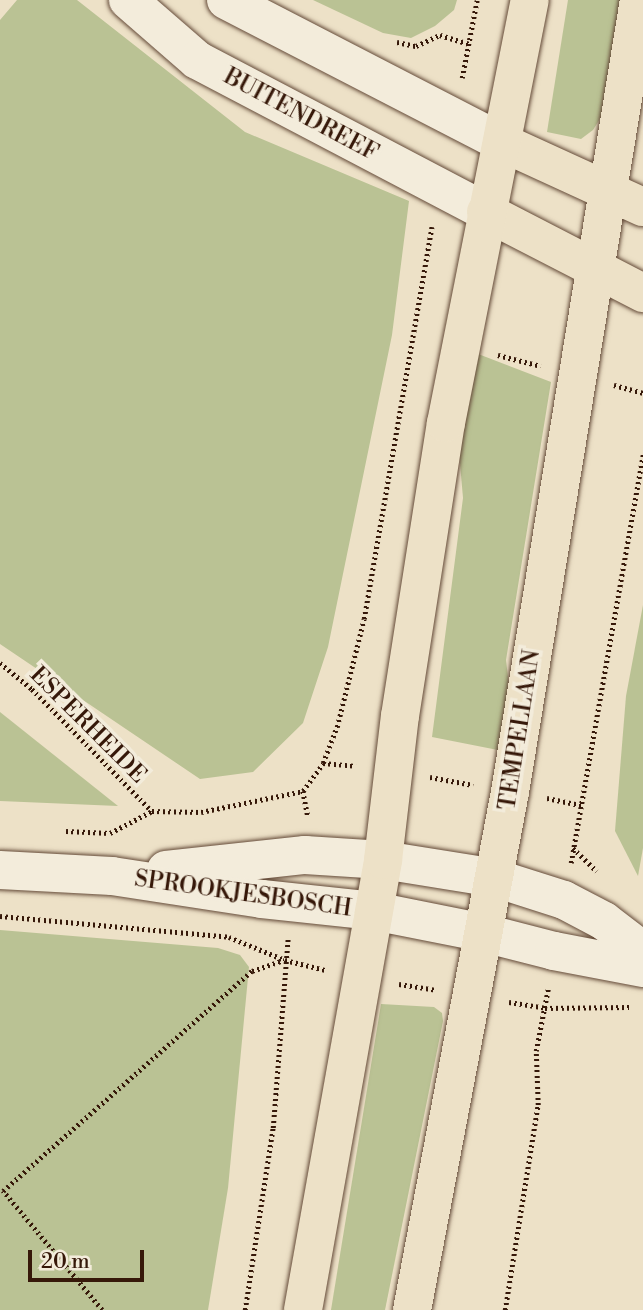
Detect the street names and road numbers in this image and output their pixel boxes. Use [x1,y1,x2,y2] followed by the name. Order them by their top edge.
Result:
[219,63,383,167] street label: BUITENDREEF
[494,648,546,812] street label: TEMPELLAAN
[24,661,152,789] street label: ESPERHEIDE
[133,865,353,923] street label: SPROOKJESBOSCH

